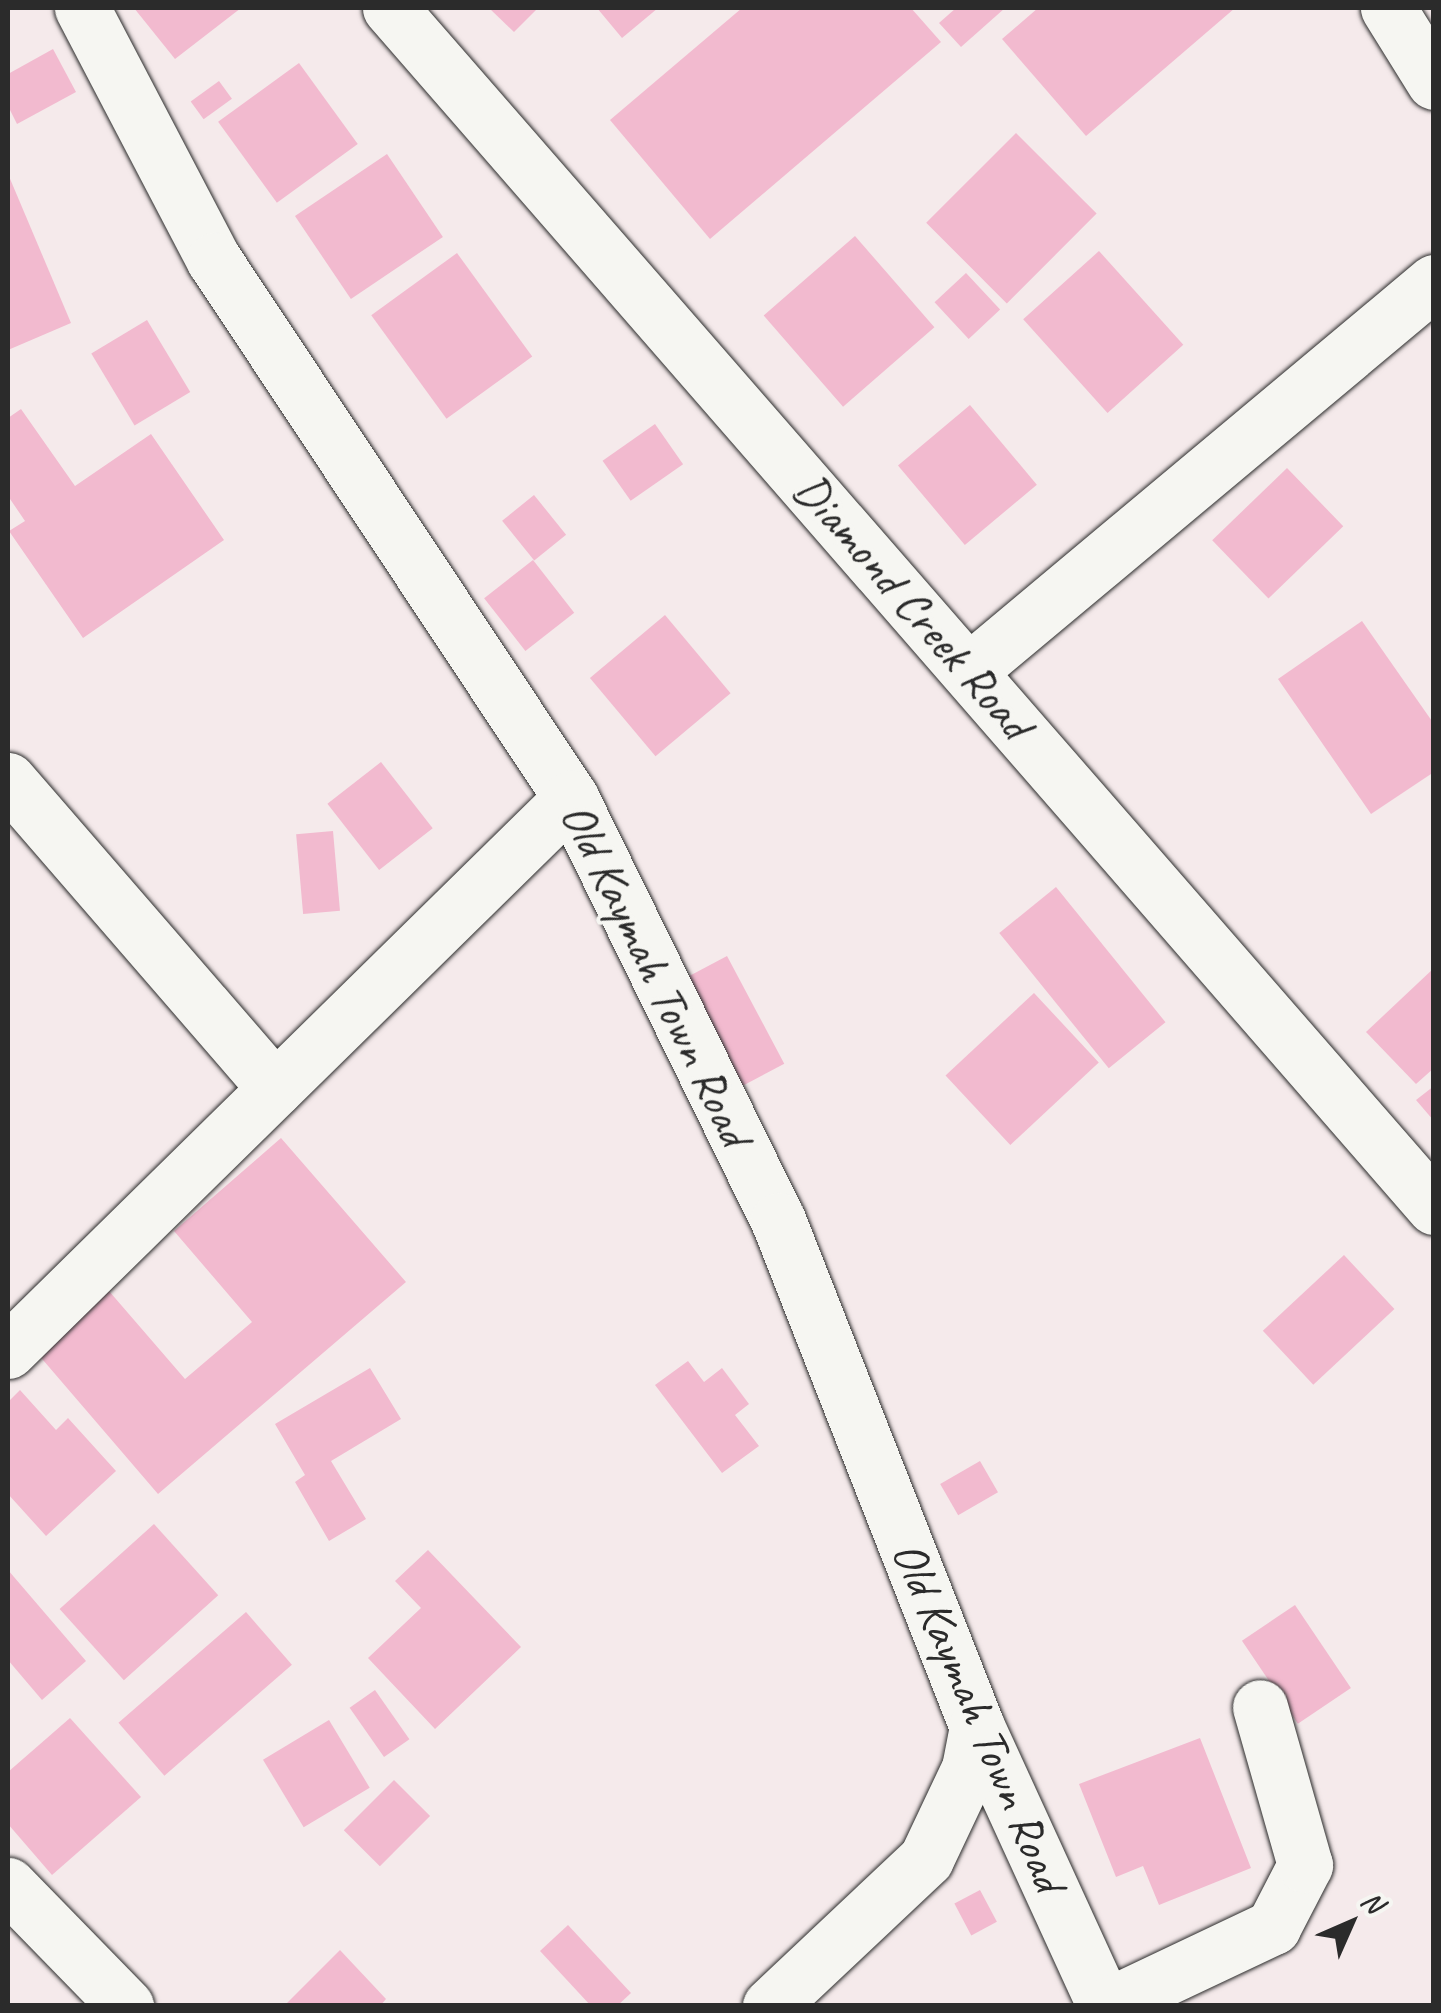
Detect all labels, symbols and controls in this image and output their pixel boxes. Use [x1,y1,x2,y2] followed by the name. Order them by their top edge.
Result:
[782,461,1044,751] street label: Diamond Creek Road
[548,792,764,1156] street label: Old Kaymah Town Road
[879,1532,1079,1900] street label: Old Kaymah Town Road
[1301,1873,1401,1973] north arrow
[1354,1883,1391,1920] text: N

